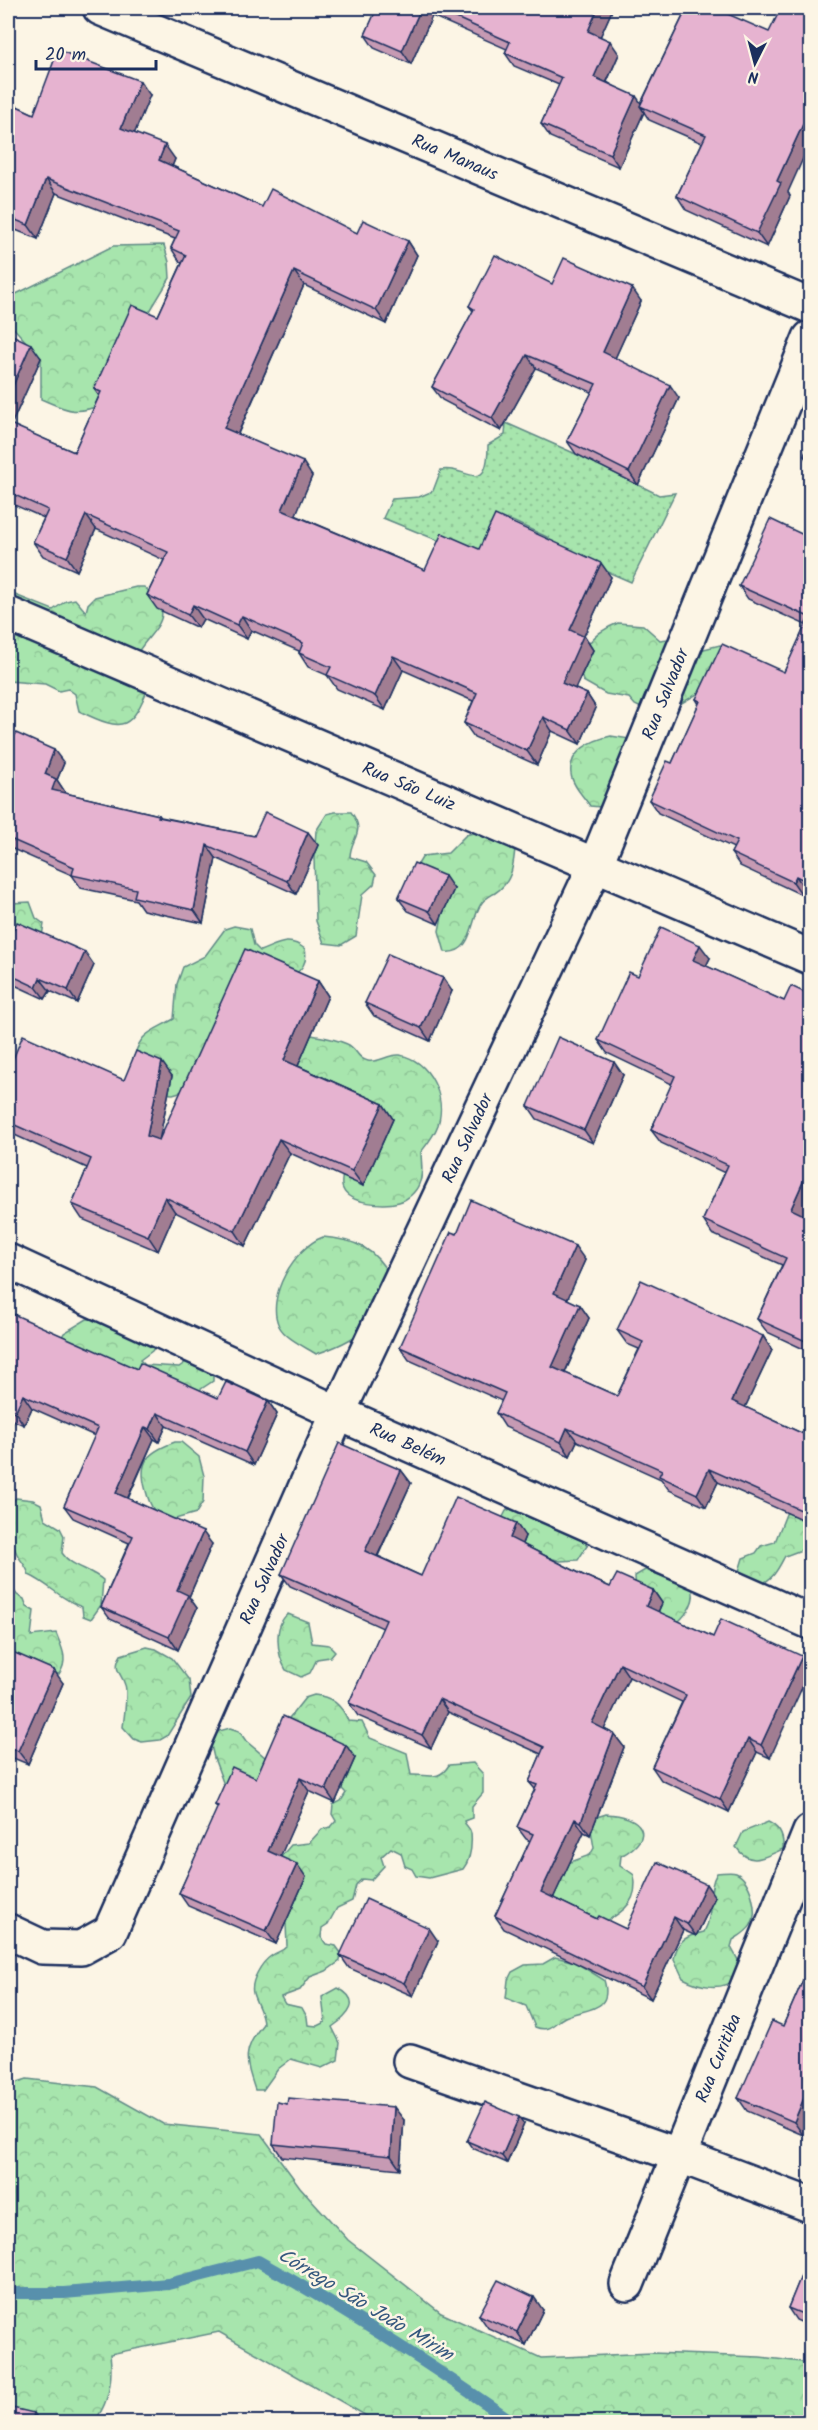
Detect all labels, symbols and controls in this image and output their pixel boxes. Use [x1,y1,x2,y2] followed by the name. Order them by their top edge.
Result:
[36,33,156,71] scale bar
[725,33,785,93] north arrow
[45,41,86,70] text: 20 m
[747,63,760,89] text: N
[406,127,503,190] street label: Rua Manaus
[635,643,698,745] street label: Rua Salvador
[357,755,460,820] street label: Rua São Luiz
[435,1088,502,1188] street label: Rua Salvador
[364,1416,450,1475] street label: Rua Belém
[233,1529,299,1630] street label: Rua Salvador
[688,2010,750,2107] street label: Rua Curitiba
[271,2241,461,2372] water label: Córrego São João Mirim

